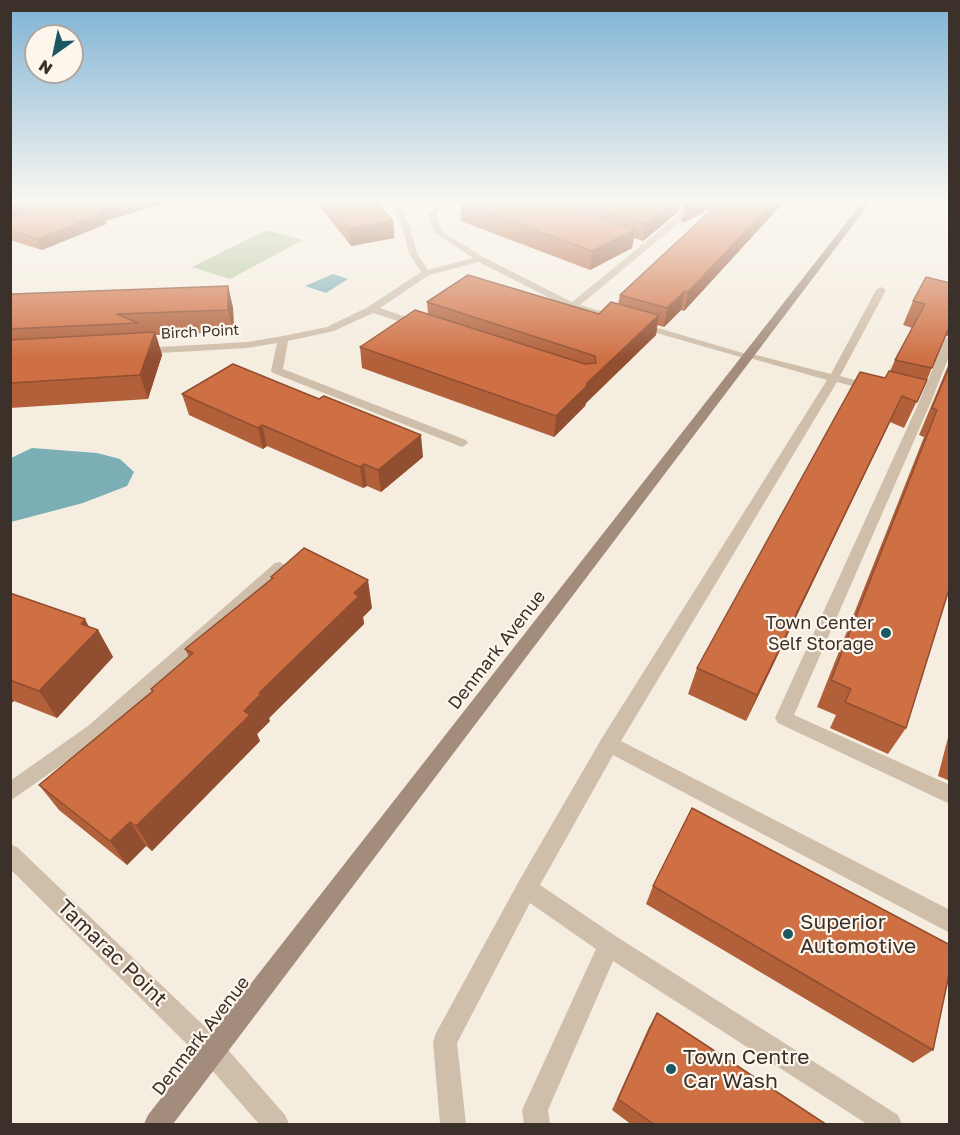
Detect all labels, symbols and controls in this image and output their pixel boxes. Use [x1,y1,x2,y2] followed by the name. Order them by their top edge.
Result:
[24,24,84,84] north arrow
[35,56,56,79] text: N
[160,321,240,343] street label: Birch Point
[444,586,550,714] street label: Denmark Avenue
[765,612,874,654] place label: Town Center Self Storage
[879,626,893,640] marker: Town Center Self Storage
[52,894,172,1012] street label: Tamarac Point
[800,909,916,959] place label: Superior Automotive
[781,927,795,941] marker: Superior Automotive
[148,972,254,1100] street label: Denmark Avenue
[683,1044,809,1094] place label: Town Centre Car Wash
[664,1062,678,1076] marker: Town Centre Car Wash

